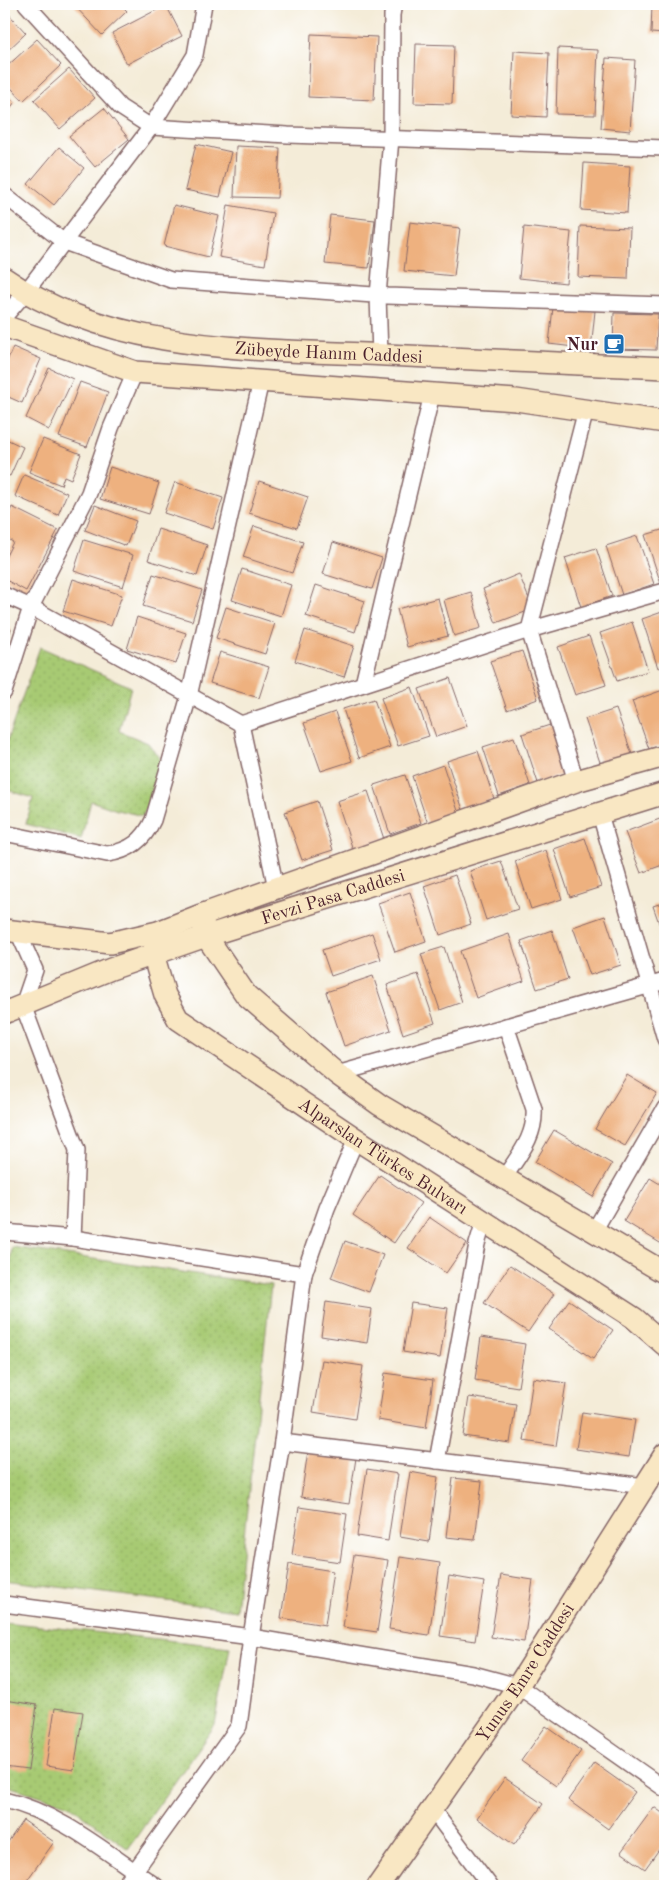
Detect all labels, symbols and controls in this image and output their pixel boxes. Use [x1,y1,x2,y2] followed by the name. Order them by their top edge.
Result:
[602,332,626,356] cafe icon: Nur
[567,336,598,354] place label: Nur
[234,340,423,367] street label: Zübeyde Hanım Caddesi
[259,867,407,928] street label: Fevzi Pasa Caddesi
[295,1095,471,1218] street label: Alparslan Türkes Bulvarı
[473,1600,578,1746] street label: Yunus Emre Caddesi

